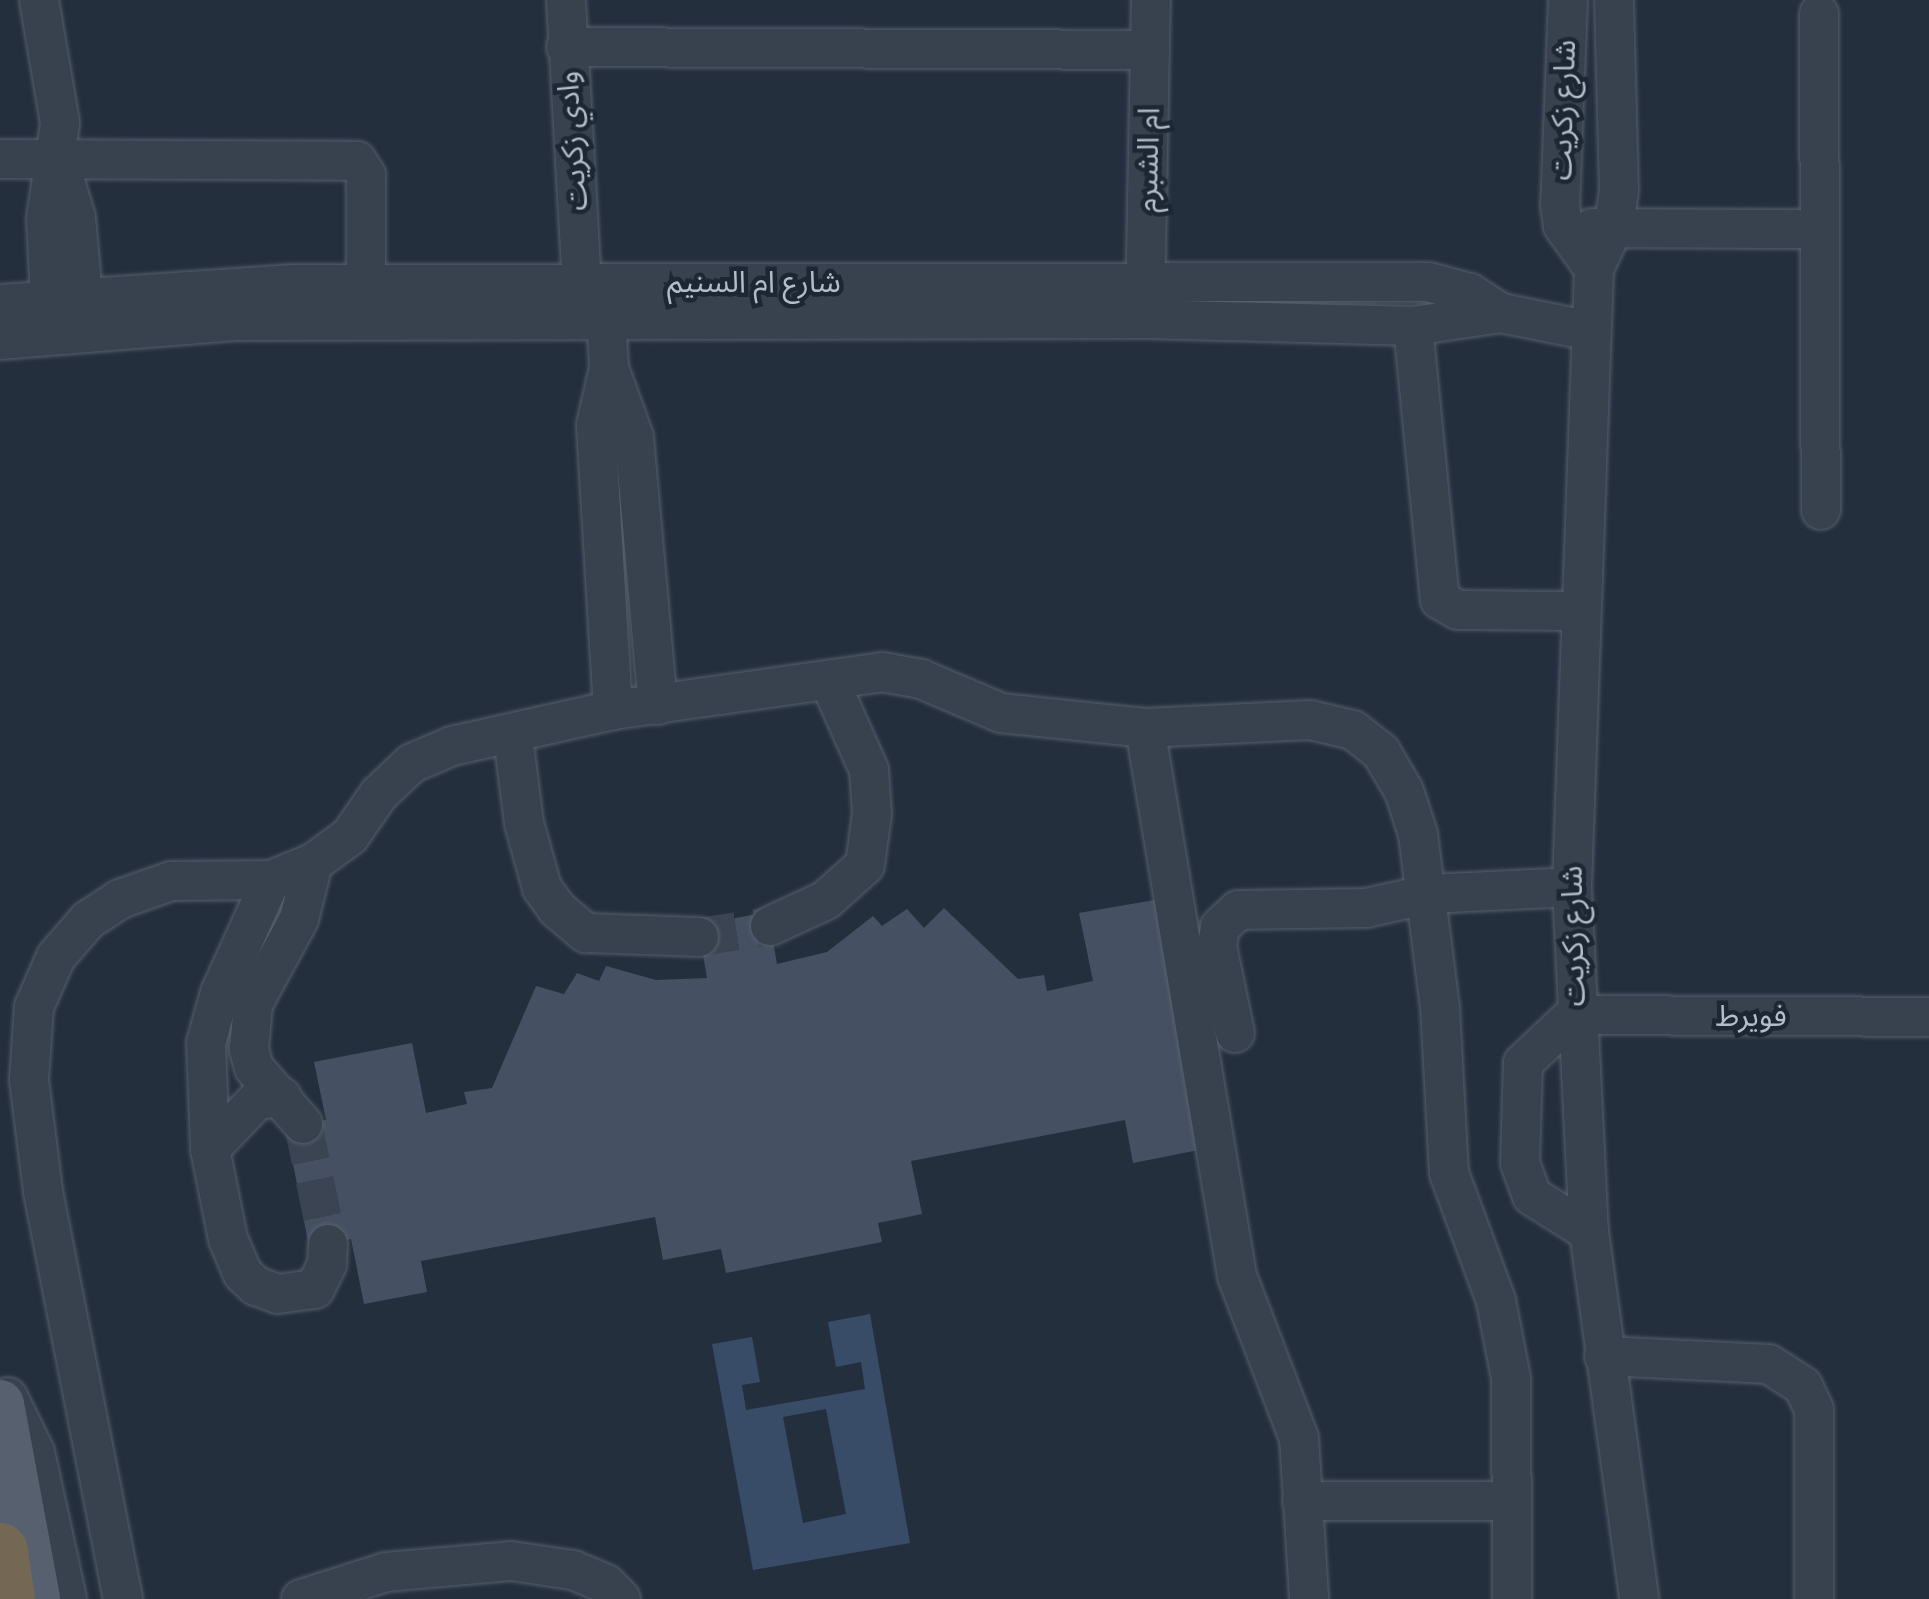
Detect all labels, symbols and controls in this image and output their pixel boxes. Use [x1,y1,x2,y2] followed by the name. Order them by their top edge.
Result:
[1543,39,1583,181] street label: شارع زكريت
[549,70,595,212] street label: وادي زكريت
[1129,107,1167,213] street label: ام الشبرم
[667,264,841,300] street label: شارع ام السنيم
[1554,865,1592,1007] street label: شارع زكريت
[1715,998,1787,1034] street label: فويرط

